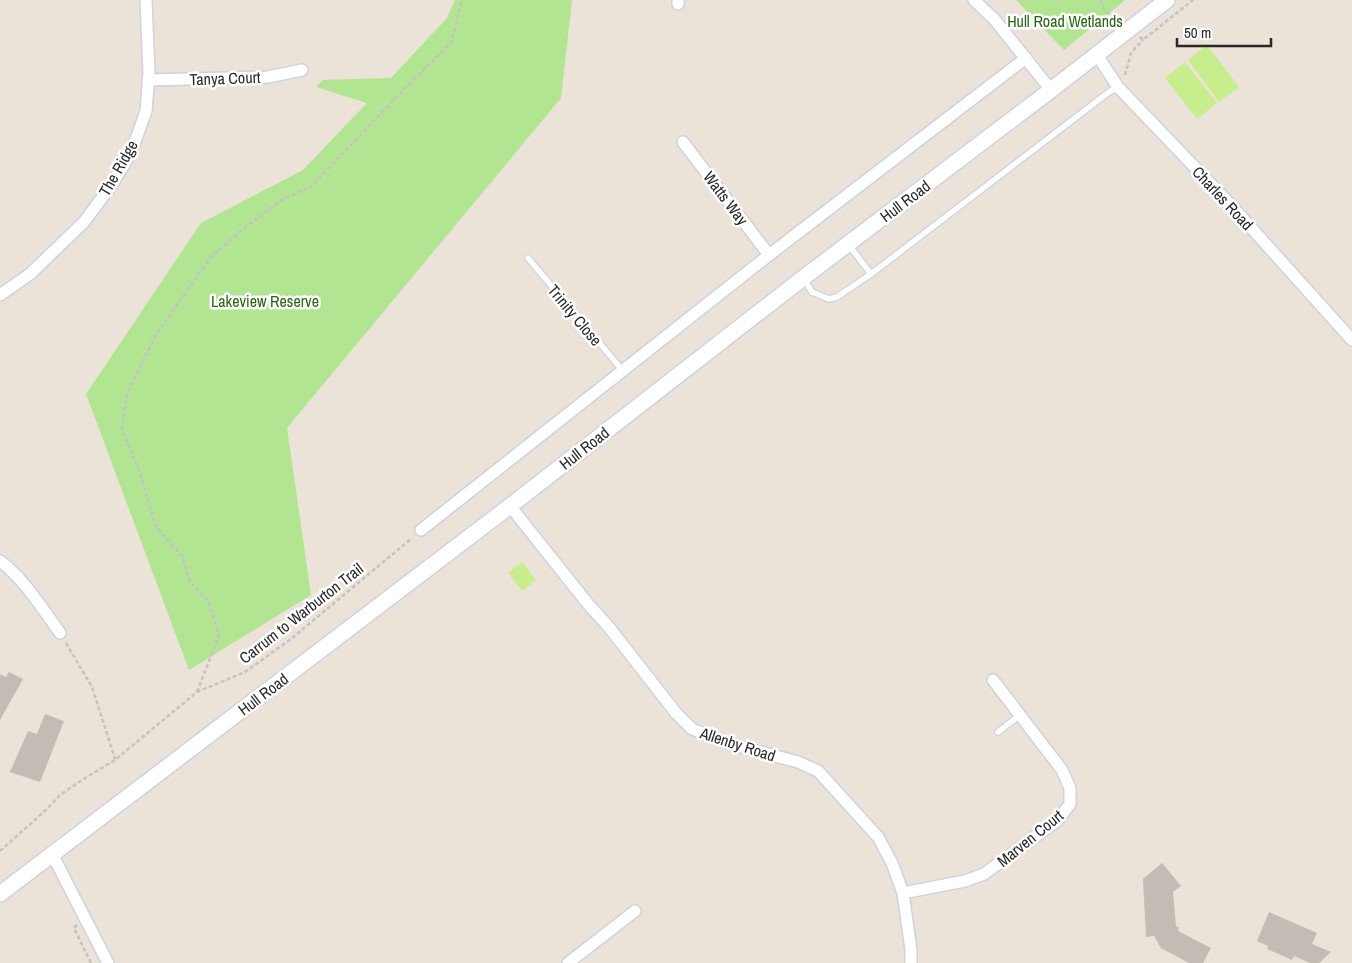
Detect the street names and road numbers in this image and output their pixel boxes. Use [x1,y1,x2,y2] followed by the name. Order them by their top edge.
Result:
[189,66,261,90] street label: Tanya Court
[93,136,143,200] street label: The Ridge
[1188,161,1258,235] street label: Charles Road
[698,166,754,230] street label: Watts Way
[875,175,935,227] street label: Hull Road
[543,280,607,350] street label: Trinity Close
[555,422,613,474] street label: Hull Road
[234,558,368,668] street label: Carrum to Warburton Trail
[233,668,293,720] street label: Hull Road
[697,721,779,767] street label: Allenby Road
[992,804,1068,872] street label: Marven Court

